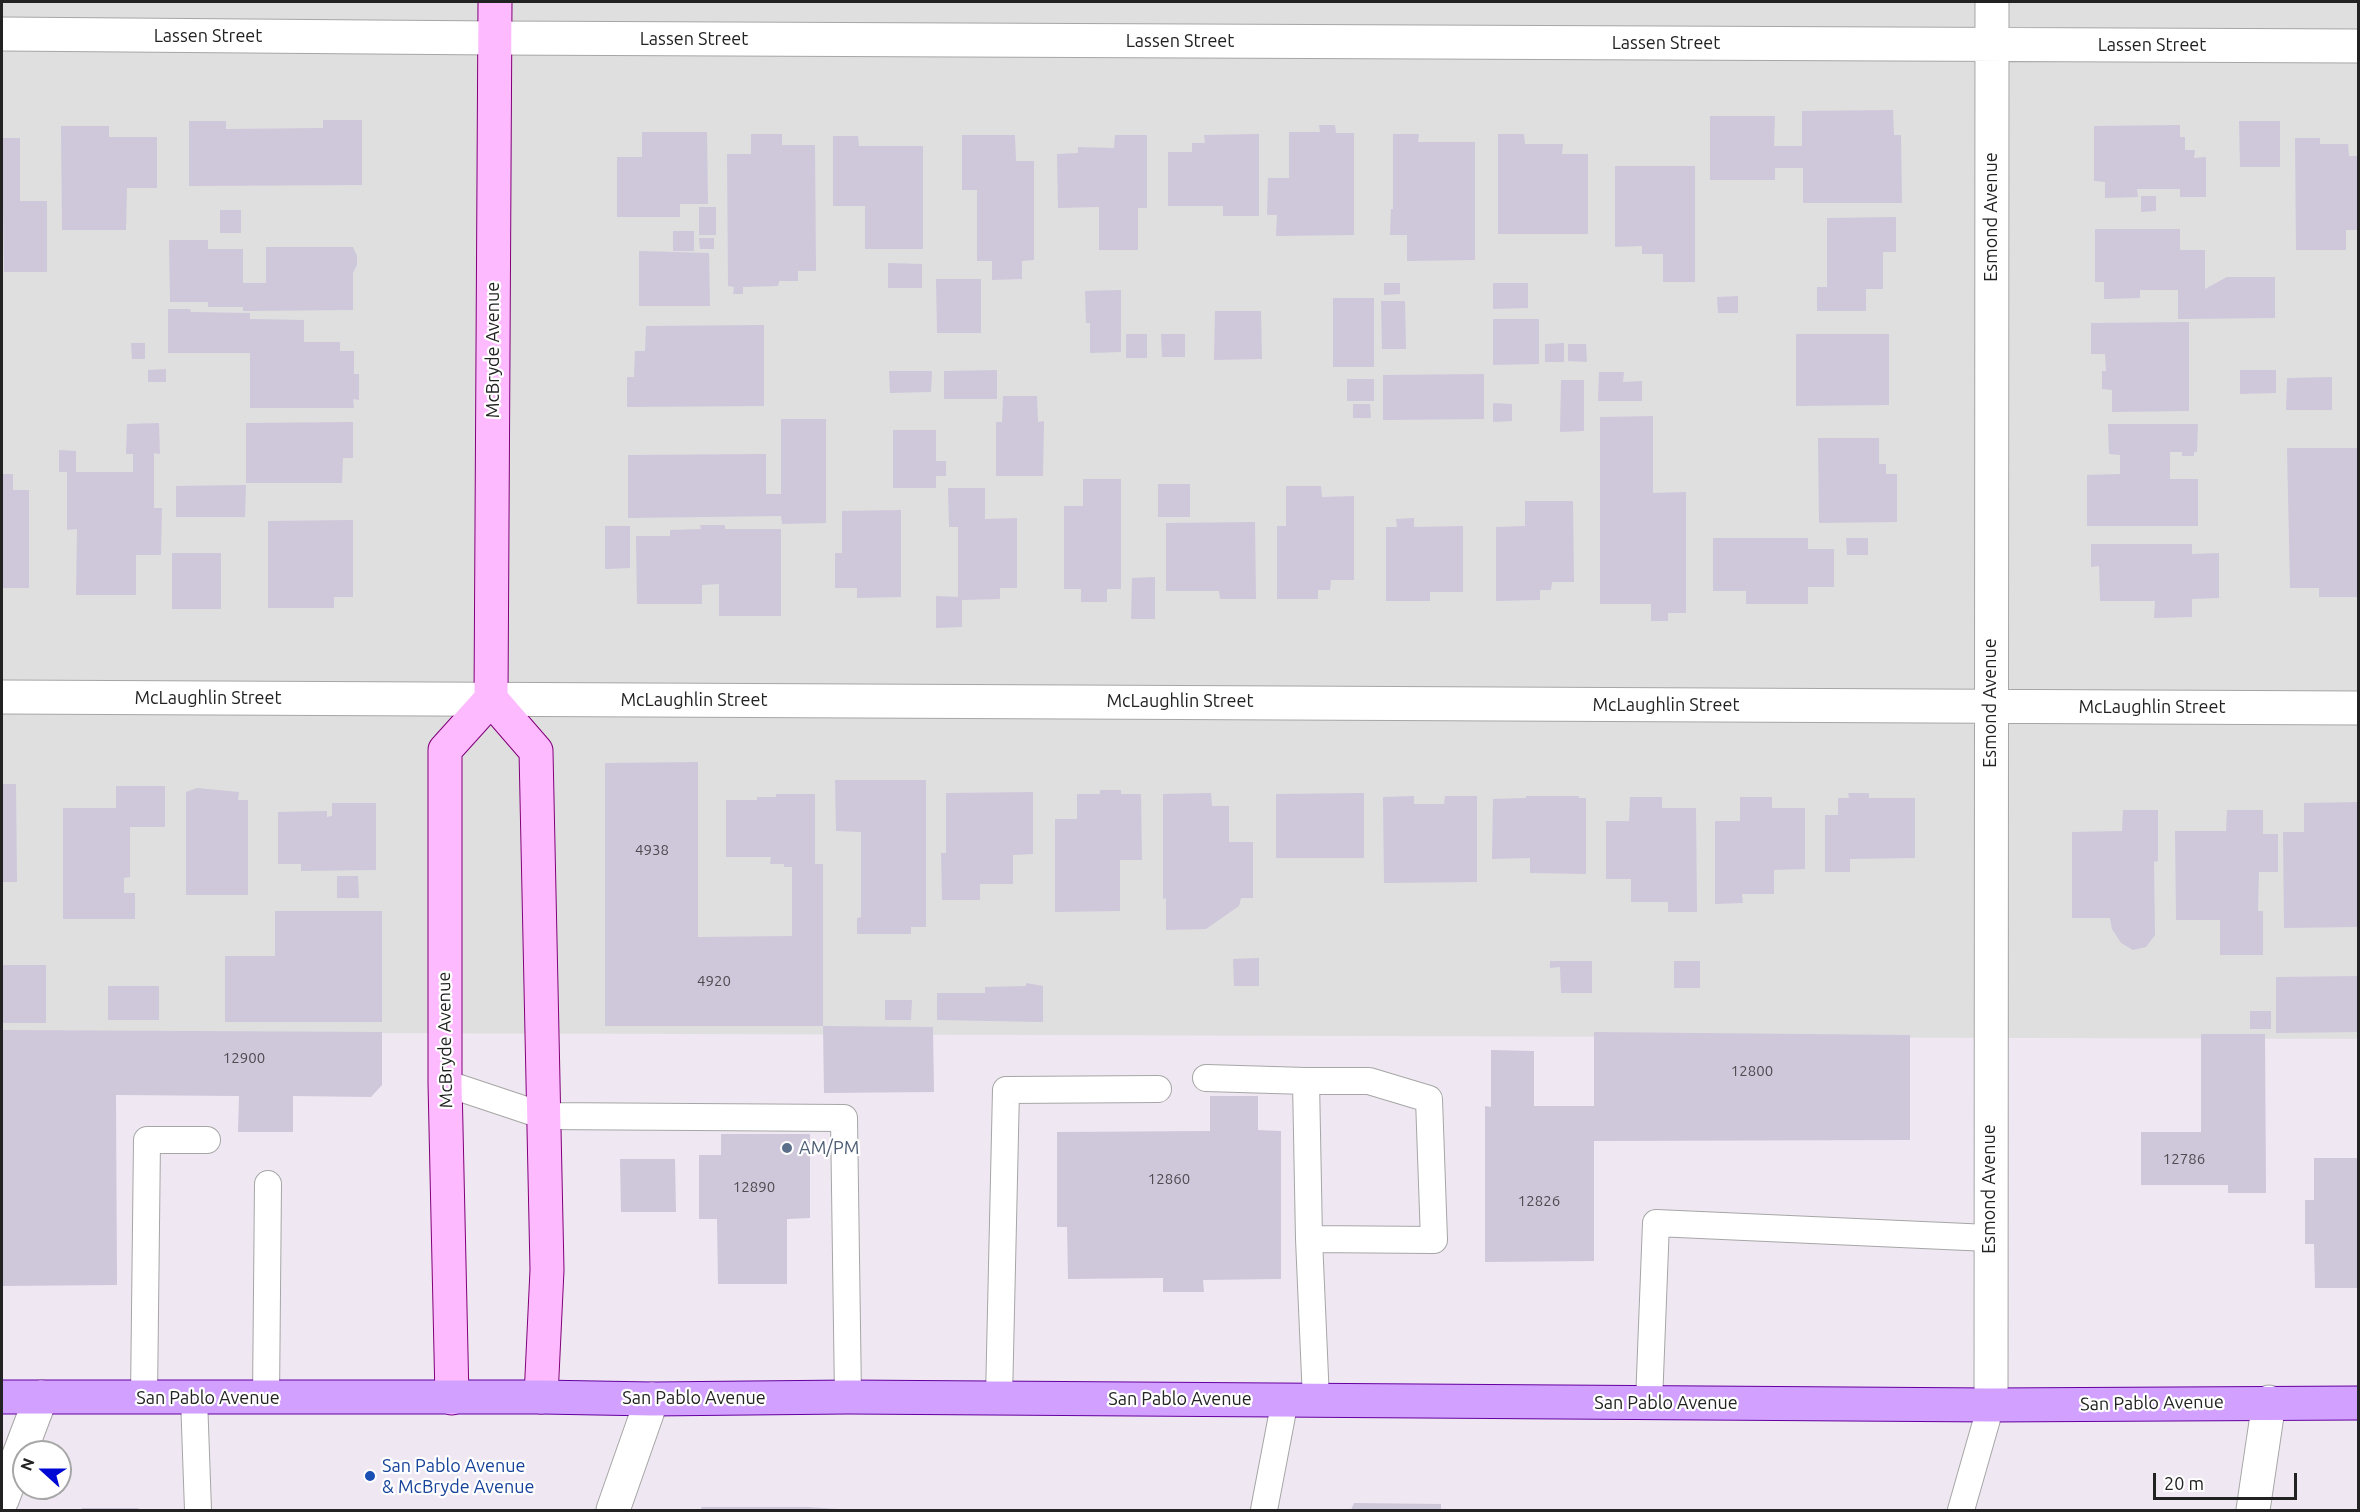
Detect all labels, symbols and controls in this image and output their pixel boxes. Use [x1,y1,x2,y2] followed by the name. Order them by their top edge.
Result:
[154,25,262,47] street label: Lassen Street
[640,28,748,50] street label: Lassen Street
[1126,30,1234,52] street label: Lassen Street
[1612,32,1720,54] street label: Lassen Street
[2098,34,2206,56] street label: Lassen Street
[1980,152,2002,282] street label: Esmond Avenue
[482,282,504,418] street label: McBryde Avenue
[1979,638,2001,768] street label: Esmond Avenue
[134,687,282,709] street label: McLaughlin Street
[620,689,768,711] street label: McLaughlin Street
[1106,690,1254,712] street label: McLaughlin Street
[1592,694,1740,716] street label: McLaughlin Street
[2078,696,2226,718] street label: McLaughlin Street
[635,841,669,859] house number: 4938
[433,972,457,1108] street label: McBryde Avenue
[697,972,731,990] house number: 4920
[223,1049,265,1067] house number: 12900
[1731,1062,1773,1080] house number: 12800
[1978,1124,2000,1254] street label: Esmond Avenue
[799,1137,859,1159] place label: AM/PM
[780,1141,794,1155] marker: AM/PM
[2163,1150,2205,1168] house number: 12786
[1148,1170,1190,1188] house number: 12860
[733,1178,775,1196] house number: 12890
[1518,1192,1560,1210] house number: 12826
[136,1387,280,1409] street label: San Pablo Avenue
[622,1387,766,1409] street label: San Pablo Avenue
[1108,1388,1252,1410] street label: San Pablo Avenue
[2080,1391,2224,1415] street label: San Pablo Avenue
[1594,1392,1738,1414] street label: San Pablo Avenue
[12,1440,72,1500] north arrow
[17,1455,38,1473] text: N
[382,1455,534,1498] place label: San Pablo Avenue & McBryde Avenue
[2156,1461,2300,1499] scale bar
[363,1469,377,1483] marker: San Pablo Avenue & McBryde Avenue
[2164,1473,2204,1493] text: 20 m

